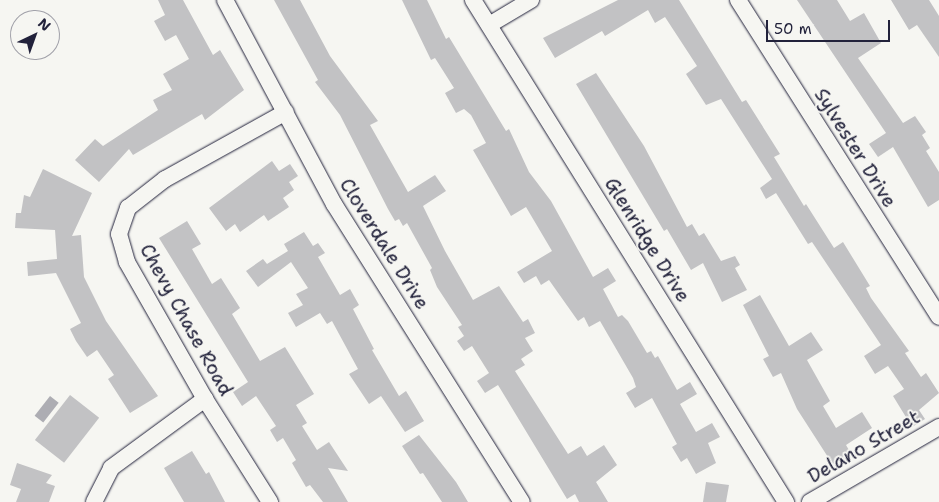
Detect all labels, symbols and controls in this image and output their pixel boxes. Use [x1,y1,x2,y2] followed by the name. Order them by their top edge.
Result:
[10,10,60,60] north arrow
[769,10,893,42] scale bar
[34,14,55,35] text: N
[774,19,812,39] text: 50 m
[809,84,901,212] street label: Sylvester Drive
[335,174,433,314] street label: Cloverdale Drive
[600,174,694,306] street label: Glenridge Drive
[135,240,237,400] street label: Chevy Chase Road
[804,406,924,488] street label: Delano Street

